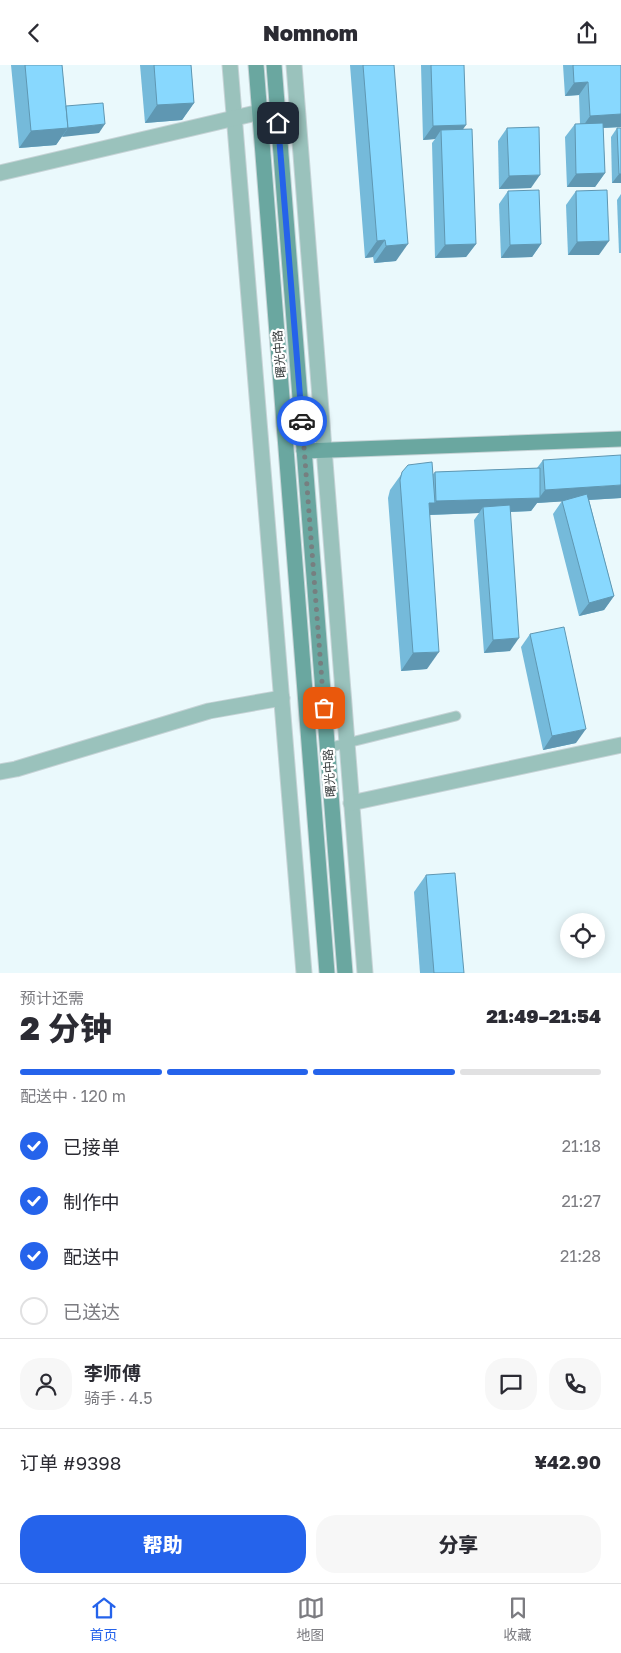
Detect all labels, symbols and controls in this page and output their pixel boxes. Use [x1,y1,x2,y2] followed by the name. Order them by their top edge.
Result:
[20,19,48,47] icon: back
[263,19,358,46] text: Nomnom
[573,19,601,47] icon: share
[257,102,299,144] pin
[264,109,292,137] icon: home
[269,329,289,379] street label: 曙光中路
[277,396,327,446] courier
[288,407,316,435] icon: car
[303,687,345,729] pin
[310,694,338,722] icon: bag
[320,749,338,797] street label: 曙光中路
[560,913,605,958] map controls
[560,913,605,958] button: locate
[20,988,84,1008] text: 预计还需
[486,1004,601,1027] text: 21:49–21:54
[20,1009,112,1047] text: 2 分钟
[20,1086,126,1106] text: 配送中 · 120 m
[20,1132,48,1160] icon: check
[63,1135,120,1158] text: 已接单
[562,1136,601,1156] text: 21:18
[20,1187,48,1215] icon: check
[63,1190,120,1213] text: 制作中
[561,1191,601,1211] text: 21:27
[20,1242,48,1270] icon: check
[63,1245,120,1268] text: 配送中
[560,1246,601,1266] text: 21:28
[63,1300,120,1323] text: 已送达
[20,1358,72,1410] button: person
[485,1358,537,1410] button: chat
[549,1358,601,1410] button: phone
[84,1361,141,1384] text: 李师傅
[84,1388,153,1408] text: 骑手 · 4.5
[534,1450,601,1473] text: ¥42.90
[20,1451,121,1474] text: 订单 #9398
[20,1515,306,1573] button: 帮助
[316,1515,601,1573] button: 分享
[90,1594,118,1644] tab: 首页
[297,1594,325,1644] tab: 地图
[504,1594,532,1644] tab: 收藏

